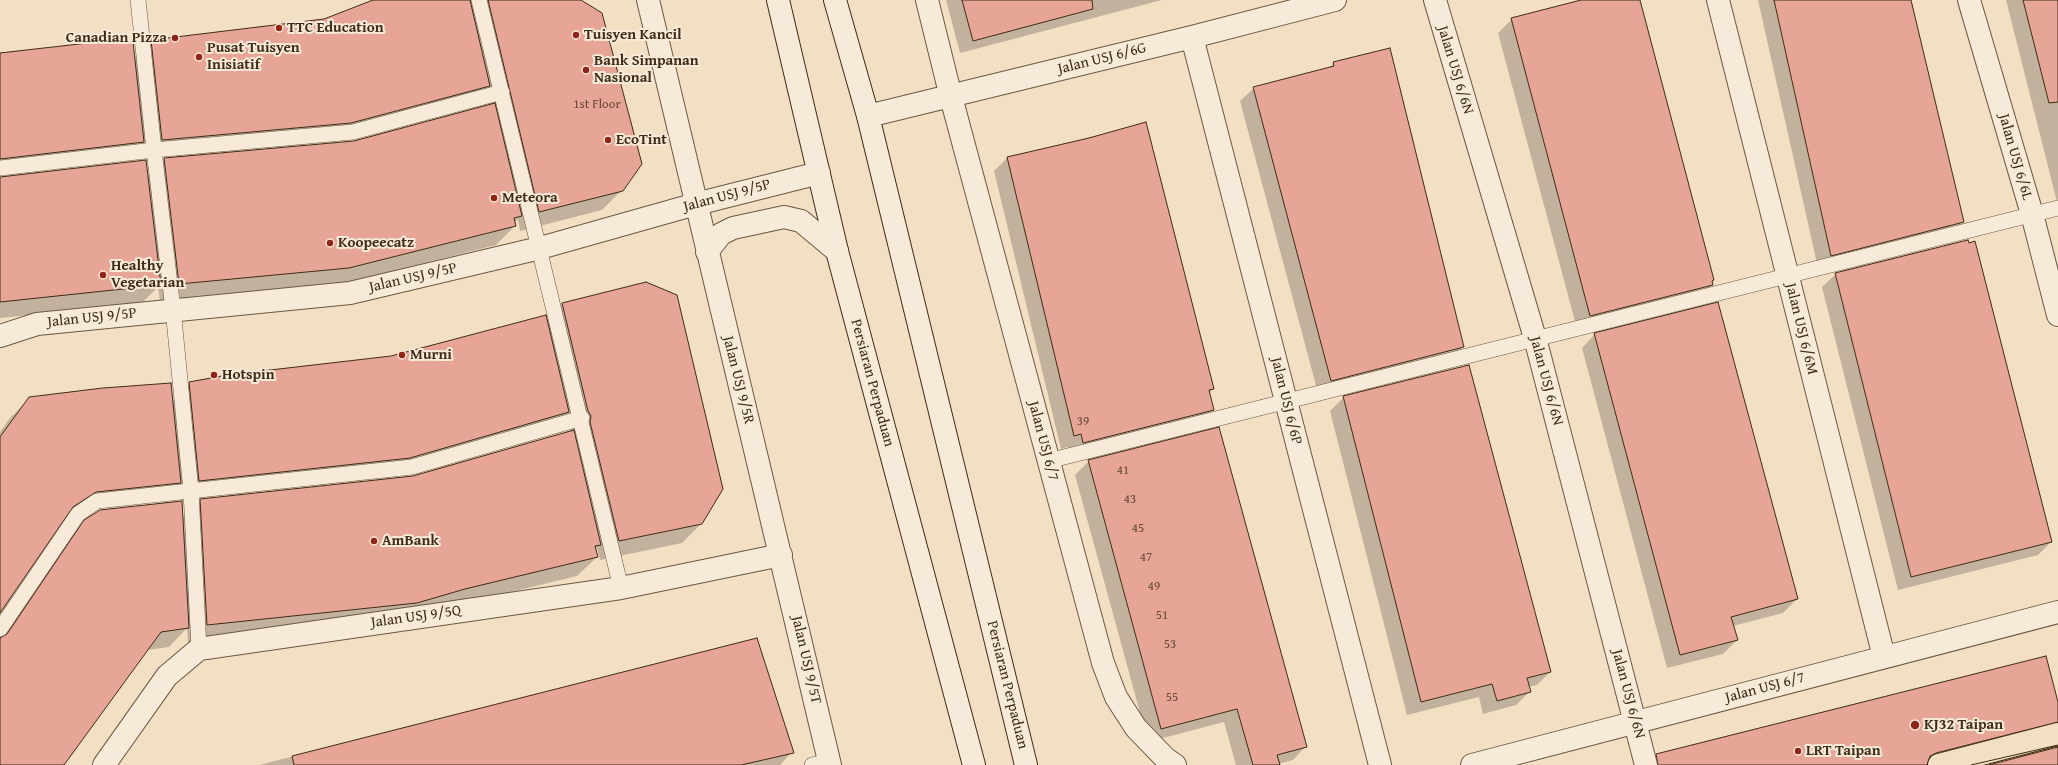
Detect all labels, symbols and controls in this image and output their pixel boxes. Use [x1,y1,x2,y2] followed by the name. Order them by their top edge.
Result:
[287,19,384,37] place label: TTC Education
[274,23,284,33] marker: TTC Education
[1433,24,1477,116] street label: Jalan USJ 6/6N
[584,26,682,44] place label: Tuisyen Kancil
[66,29,167,47] place label: Canadian Pizza
[571,30,581,40] marker: Tuisyen Kancil
[170,33,180,43] marker: Canadian Pizza
[207,39,300,74] place label: Pusat Tuisyen Inisiatif
[1056,39,1148,79] street label: Jalan USJ 6/6G
[194,52,204,62] marker: Pusat Tuisyen Inisiatif
[594,52,699,87] place label: Bank Simpanan Nasional
[581,65,591,75] marker: Bank Simpanan Nasional
[573,97,621,113] house number: 1st Floor
[1994,112,2036,202] street label: Jalan USJ 6/6L
[616,131,667,149] place label: EcoTint
[603,135,613,145] marker: EcoTint
[681,176,773,216] street label: Jalan USJ 9/5P
[502,189,558,207] place label: Meteora
[489,193,499,203] marker: Meteora
[338,234,414,252] place label: Koopeecatz
[325,238,335,248] marker: Koopeecatz
[111,257,184,292] place label: Healthy Vegetarian
[367,259,459,297] street label: Jalan USJ 9/5P
[98,270,108,280] marker: Healthy Vegetarian
[1781,281,1821,377] street label: Jalan USJ 6/6M
[46,304,138,332] street label: Jalan USJ 9/5P
[846,317,898,449] street label: Persiaran Perpaduan
[718,334,758,426] street label: Jalan USJ 9/5R
[1525,335,1567,427] street label: Jalan USJ 6/6N
[410,346,452,364] place label: Murni
[397,350,407,360] marker: Murni
[1266,355,1306,447] street label: Jalan USJ 6/6P
[222,366,275,384] place label: Hotspin
[209,370,219,380] marker: Hotspin
[1024,399,1062,483] street label: Jalan USJ 6/7
[1077,414,1089,430] house number: 39
[1117,463,1129,479] house number: 41
[1124,492,1136,508] house number: 43
[1132,521,1144,537] house number: 45
[382,532,439,550] place label: AmBank
[369,536,379,546] marker: AmBank
[1140,550,1152,566] house number: 47
[1148,579,1160,595] house number: 49
[370,602,462,632] street label: Jalan USJ 9/5Q
[1156,608,1168,624] house number: 51
[787,614,825,706] street label: Jalan USJ 9/5T
[982,619,1032,751] street label: Persiaran Perpaduan
[1164,637,1176,653] house number: 53
[1607,648,1649,740] street label: Jalan USJ 6/6N
[1723,669,1807,707] street label: Jalan USJ 6/7
[1166,690,1178,706] house number: 55
[1924,716,2003,734] place label: KJ32 Taipan
[1909,719,1921,731] marker: KJ32 Taipan
[1806,742,1881,760] place label: LRT Taipan
[1793,746,1803,756] marker: LRT Taipan

